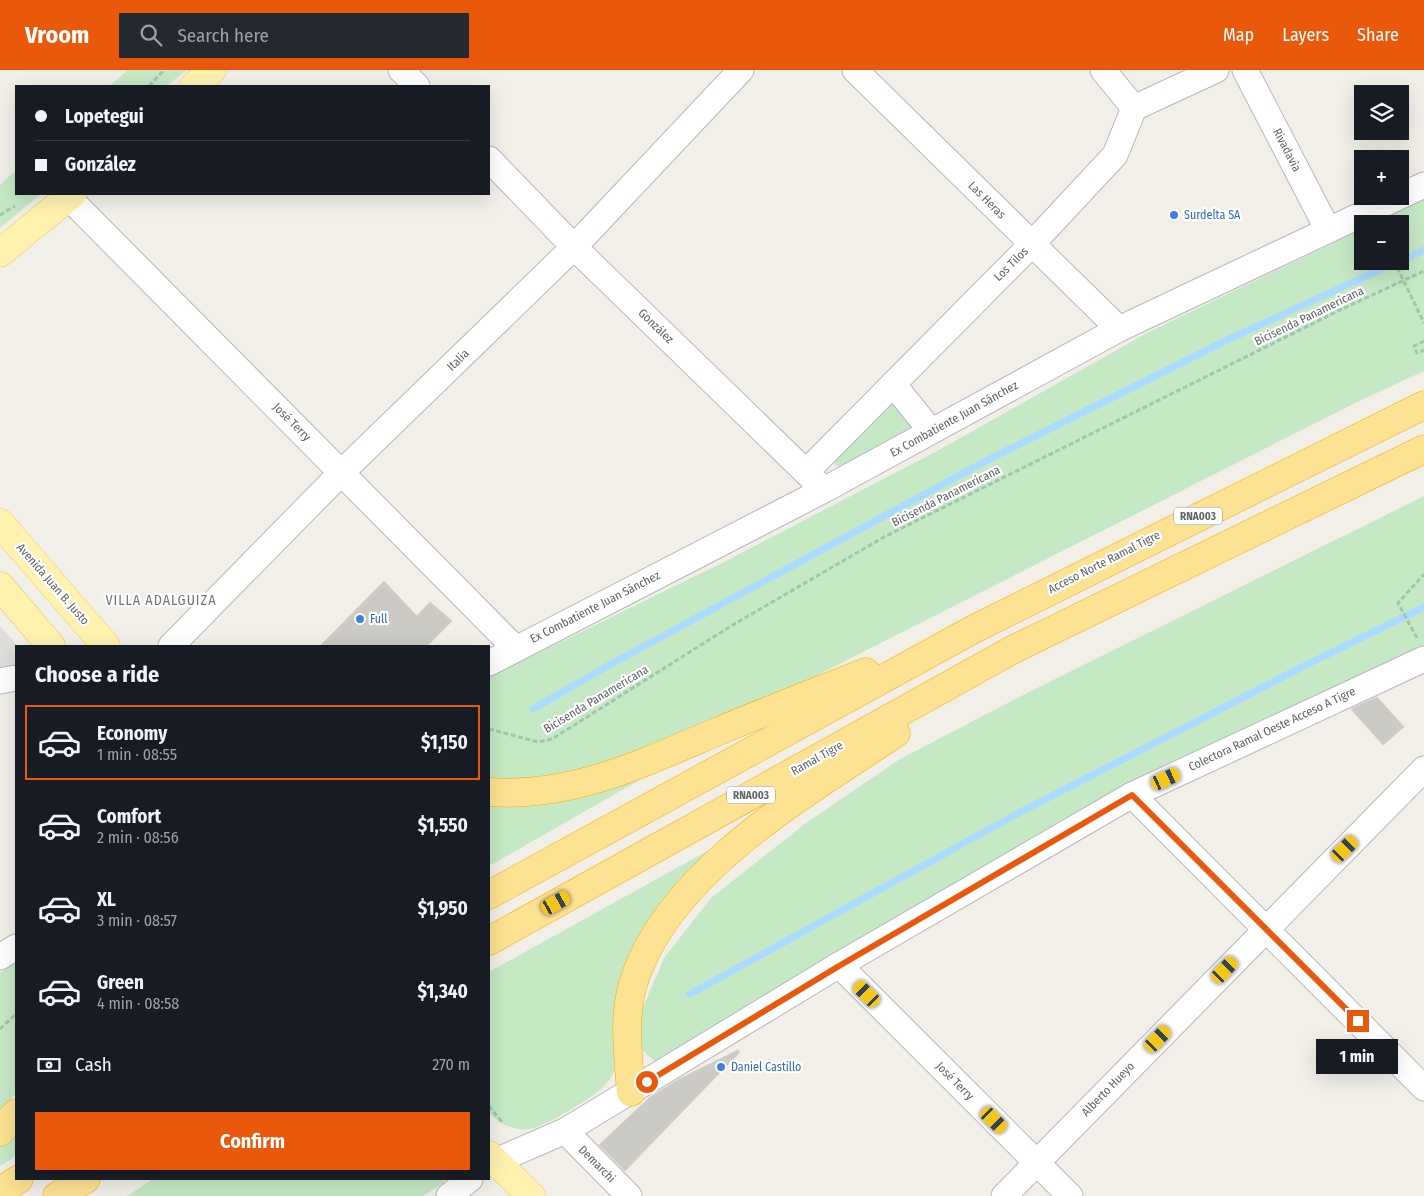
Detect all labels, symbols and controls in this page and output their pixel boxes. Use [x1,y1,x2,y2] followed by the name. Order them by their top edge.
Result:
[119,13,469,58] search box
[25,21,89,49] text: Vroom
[137,21,165,49] icon: search
[177,24,269,47] text: Search here
[1223,24,1254,46] text: Map
[1282,24,1329,46] text: Layers
[1357,24,1399,46] text: Share
[1354,85,1409,270] map controls
[1354,85,1409,140] button: layers
[65,105,144,128] text: Lopetegui
[1270,126,1304,174] street label: Rivadavia
[1354,150,1409,205] button: +
[65,153,136,176] text: González
[965,178,1009,222] street label: Las Heras
[1184,208,1241,222] place label: Surdelta SA
[1168,209,1180,221] marker: Surdelta SA
[1354,215,1409,270] button: −
[991,244,1031,284] street label: Los Tilos
[1252,283,1366,348] street label: Bicisenda Panamericana
[635,306,677,346] street label: González
[444,346,472,374] street label: Italia
[888,378,1020,460] street label: Ex Combatiente Juan Sánchez
[270,400,314,444] street label: José Terry
[890,463,1003,529] street label: Bicisenda Panamericana
[1174,508,1222,524] road number: RNA003
[1046,528,1162,596] street label: Acceso Norte Ramal Tigre
[14,540,92,628] street label: Avenida Juan B. Justo
[528,568,662,646] street label: Ex Combatiente Juan Sánchez
[105,592,217,609] district label: VILLA ADALGUIZA
[370,612,387,626] place label: Full
[354,613,366,625] marker: Full
[35,661,159,688] text: Choose a ride
[541,662,651,736] street label: Bicisenda Panamericana
[1186,684,1358,774] street label: Colectora Ramal Oeste Acceso A Tigre
[37,720,82,765] icon: car
[97,722,167,745] text: Economy
[421,731,468,754] text: $1,150
[789,738,846,778] street label: Ramal Tigre
[97,745,177,764] text: 1 min · 08:55
[1149,766,1182,792] car
[727,786,775,804] road number: RNA003
[37,803,82,848] icon: car
[97,805,161,828] text: Comfort
[418,814,468,837] text: $1,550
[97,828,179,847] text: 2 min · 08:56
[1329,833,1360,865] car
[37,886,82,931] icon: car
[97,888,116,911] text: XL
[539,889,572,917] car
[418,897,468,920] text: $1,950
[97,911,177,930] text: 3 min · 08:57
[1209,954,1240,986] car
[37,969,82,1014] icon: car
[97,971,144,994] text: Green
[851,978,882,1010] car
[417,980,468,1003] text: $1,340
[97,994,179,1013] text: 4 min · 08:58
[1347,1010,1369,1032] route end
[1142,1023,1173,1055] car
[1317,1038,1399,1074] callout: 1 min
[1340,1047,1374,1066] text: 1 min
[35,1051,63,1079] icon: cash
[75,1053,112,1076] text: Cash
[432,1055,470,1074] text: 270 m
[933,1059,977,1103] street label: José Terry
[1079,1059,1137,1119] street label: Alberto Hueyo
[731,1060,801,1074] place label: Daniel Castillo
[715,1061,727,1073] marker: Daniel Castillo
[636,1071,658,1093] route start
[978,1104,1009,1136] car
[35,1112,470,1170] button: Confirm
[576,1143,618,1185] street label: Demarchi

